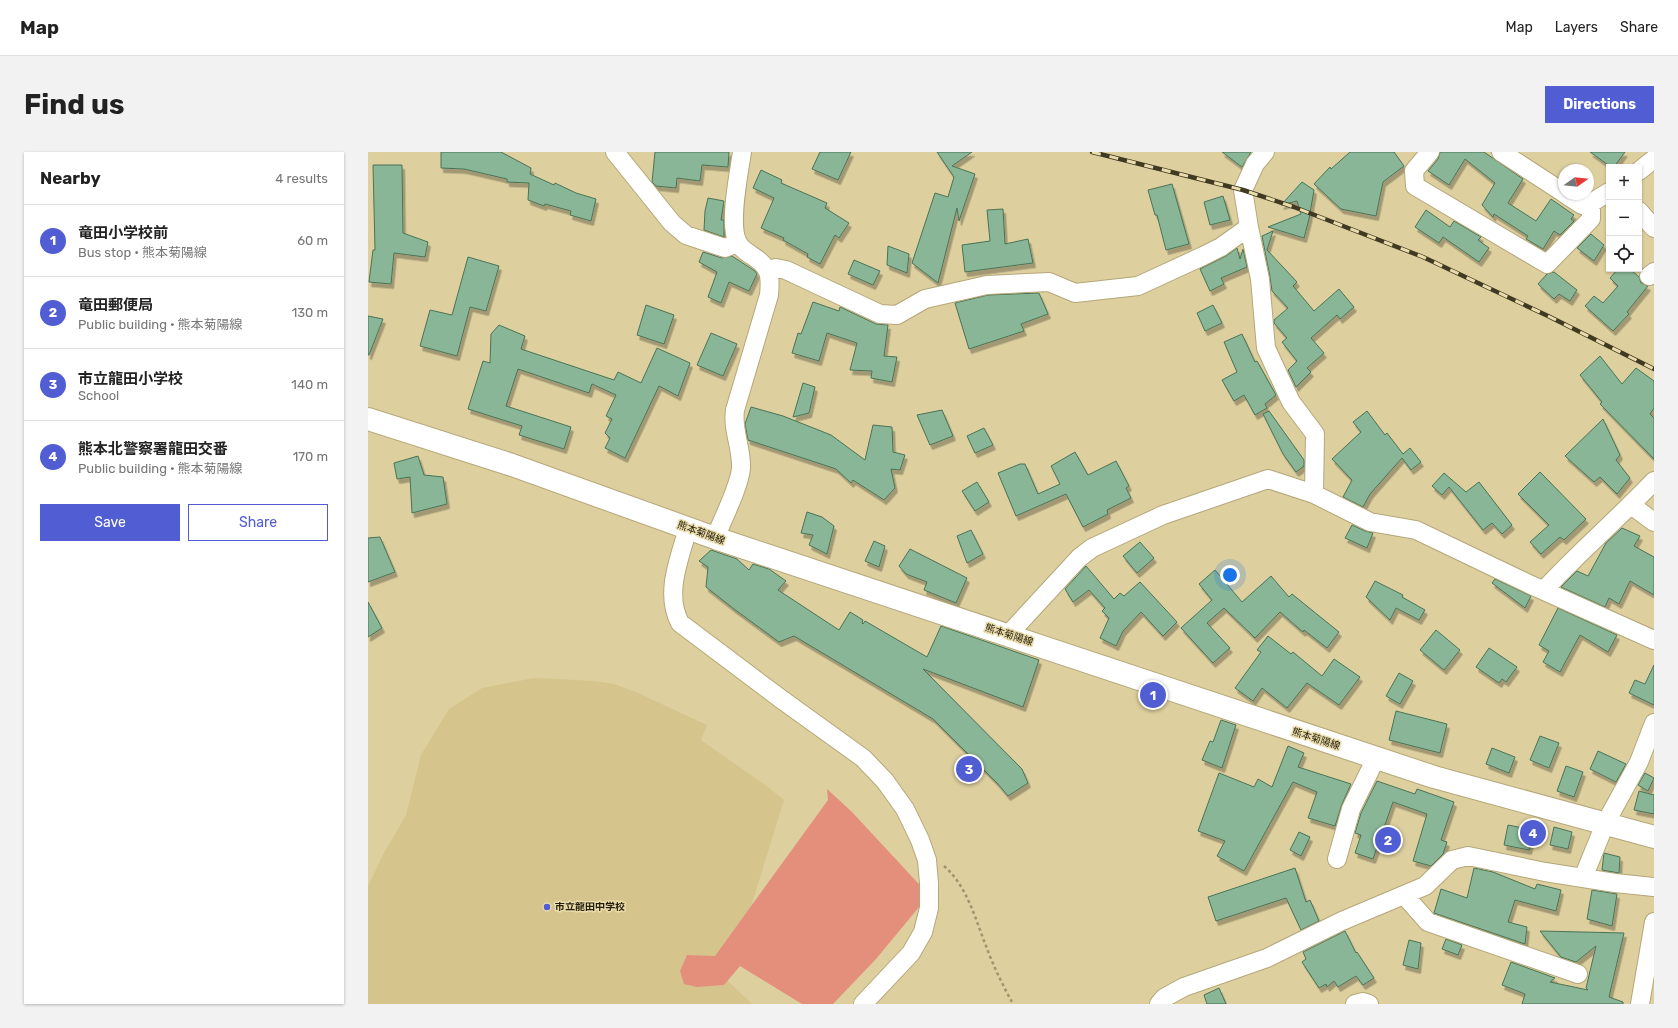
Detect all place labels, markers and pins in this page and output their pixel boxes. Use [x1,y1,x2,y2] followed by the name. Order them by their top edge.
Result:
[1140,680,1166,710] pin: 1
[956,754,982,784] pin: 3
[1520,818,1546,848] pin: 4
[1375,825,1401,855] pin: 2
[555,901,625,913] place label: 市立龍田中学校
[542,902,552,912] marker: 市立龍田中学校

